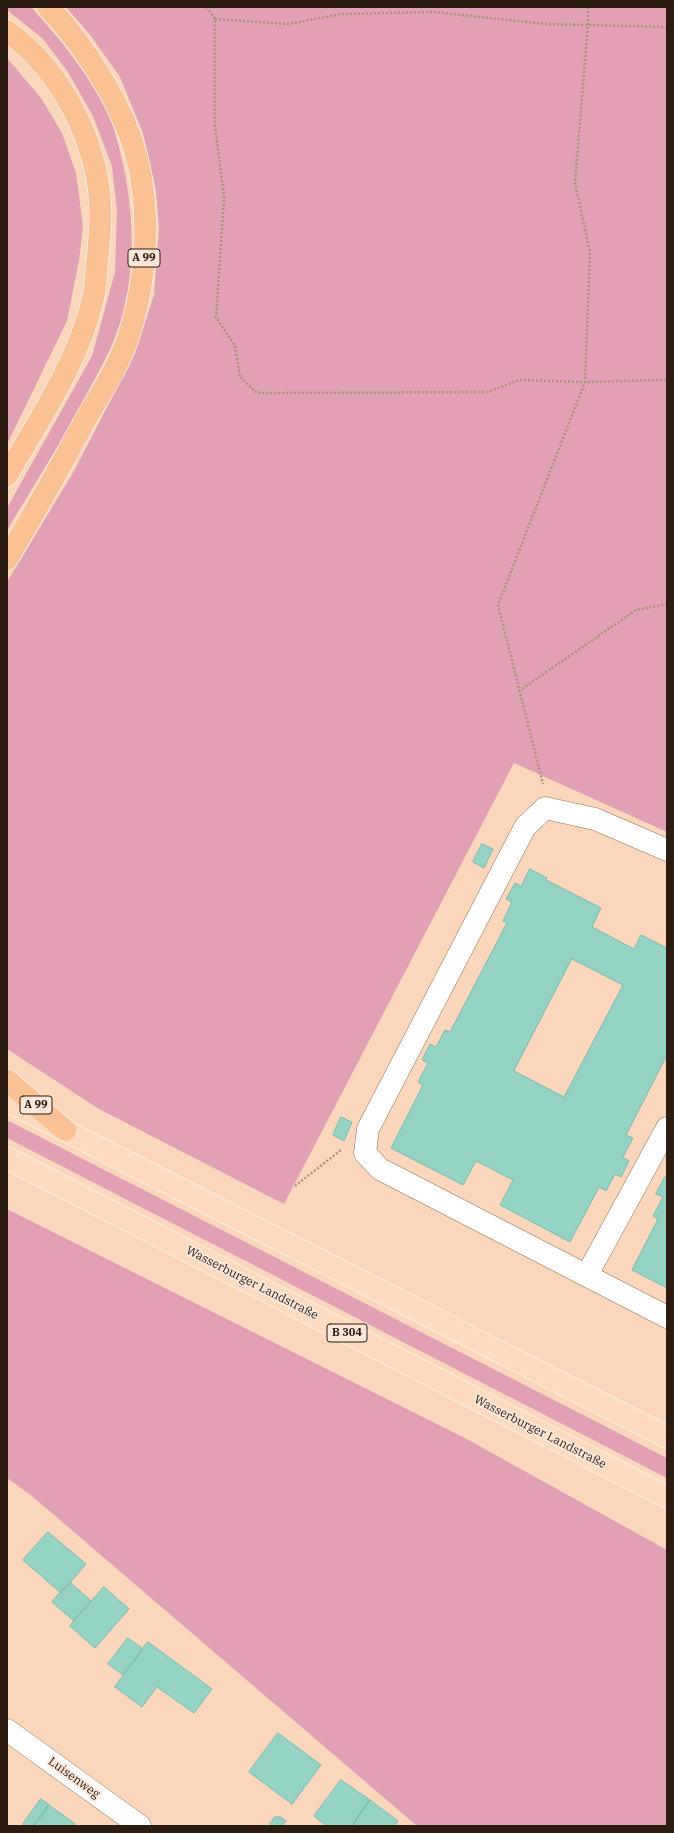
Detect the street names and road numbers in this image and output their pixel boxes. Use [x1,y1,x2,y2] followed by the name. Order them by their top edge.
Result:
[128,249,160,267] road number: A 99
[20,1096,52,1114] road number: A 99
[184,1243,320,1323] street label: Wasserburger Landstraße
[327,1324,367,1342] road number: B 304
[472,1392,608,1472] street label: Wasserburger Landstraße
[45,1754,103,1802] street label: Luisenweg

